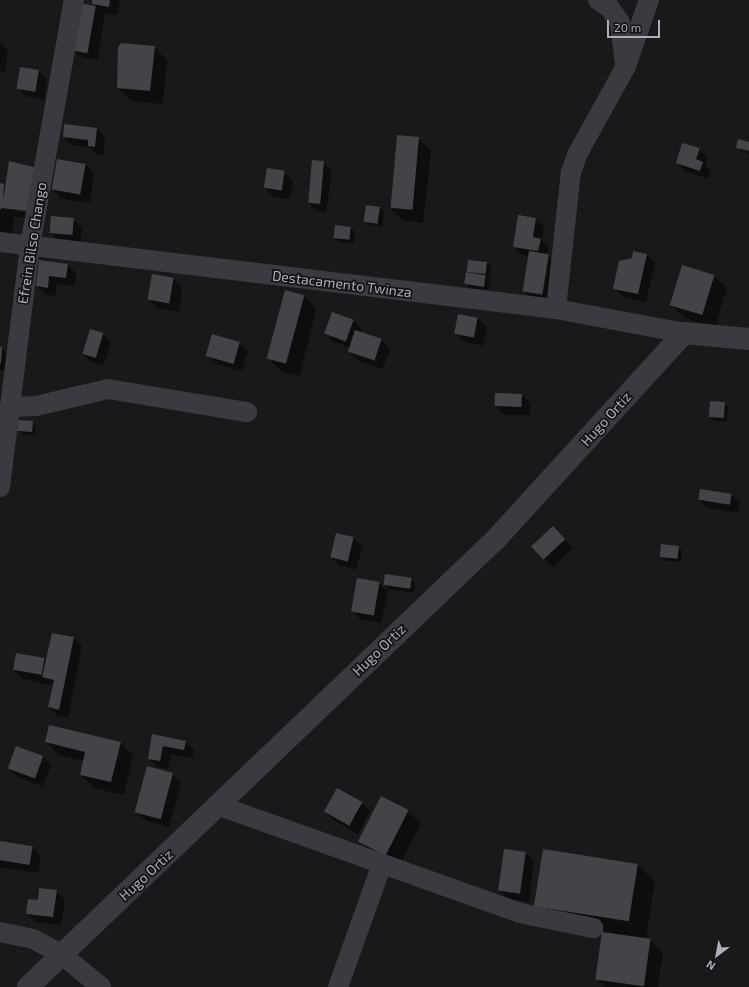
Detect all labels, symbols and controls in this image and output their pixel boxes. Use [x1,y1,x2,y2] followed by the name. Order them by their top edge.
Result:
[609,12,662,38] scale bar
[614,20,641,34] text: 20 m
[14,181,50,305] street label: Efrein Bilso Chango
[271,267,413,301] street label: Destacamento Twinza
[577,388,635,450] street label: Hugo Ortiz
[349,621,409,679] street label: Hugo Ortiz
[116,846,176,904] street label: Hugo Ortiz
[697,935,737,975] north arrow
[704,958,717,973] text: N

